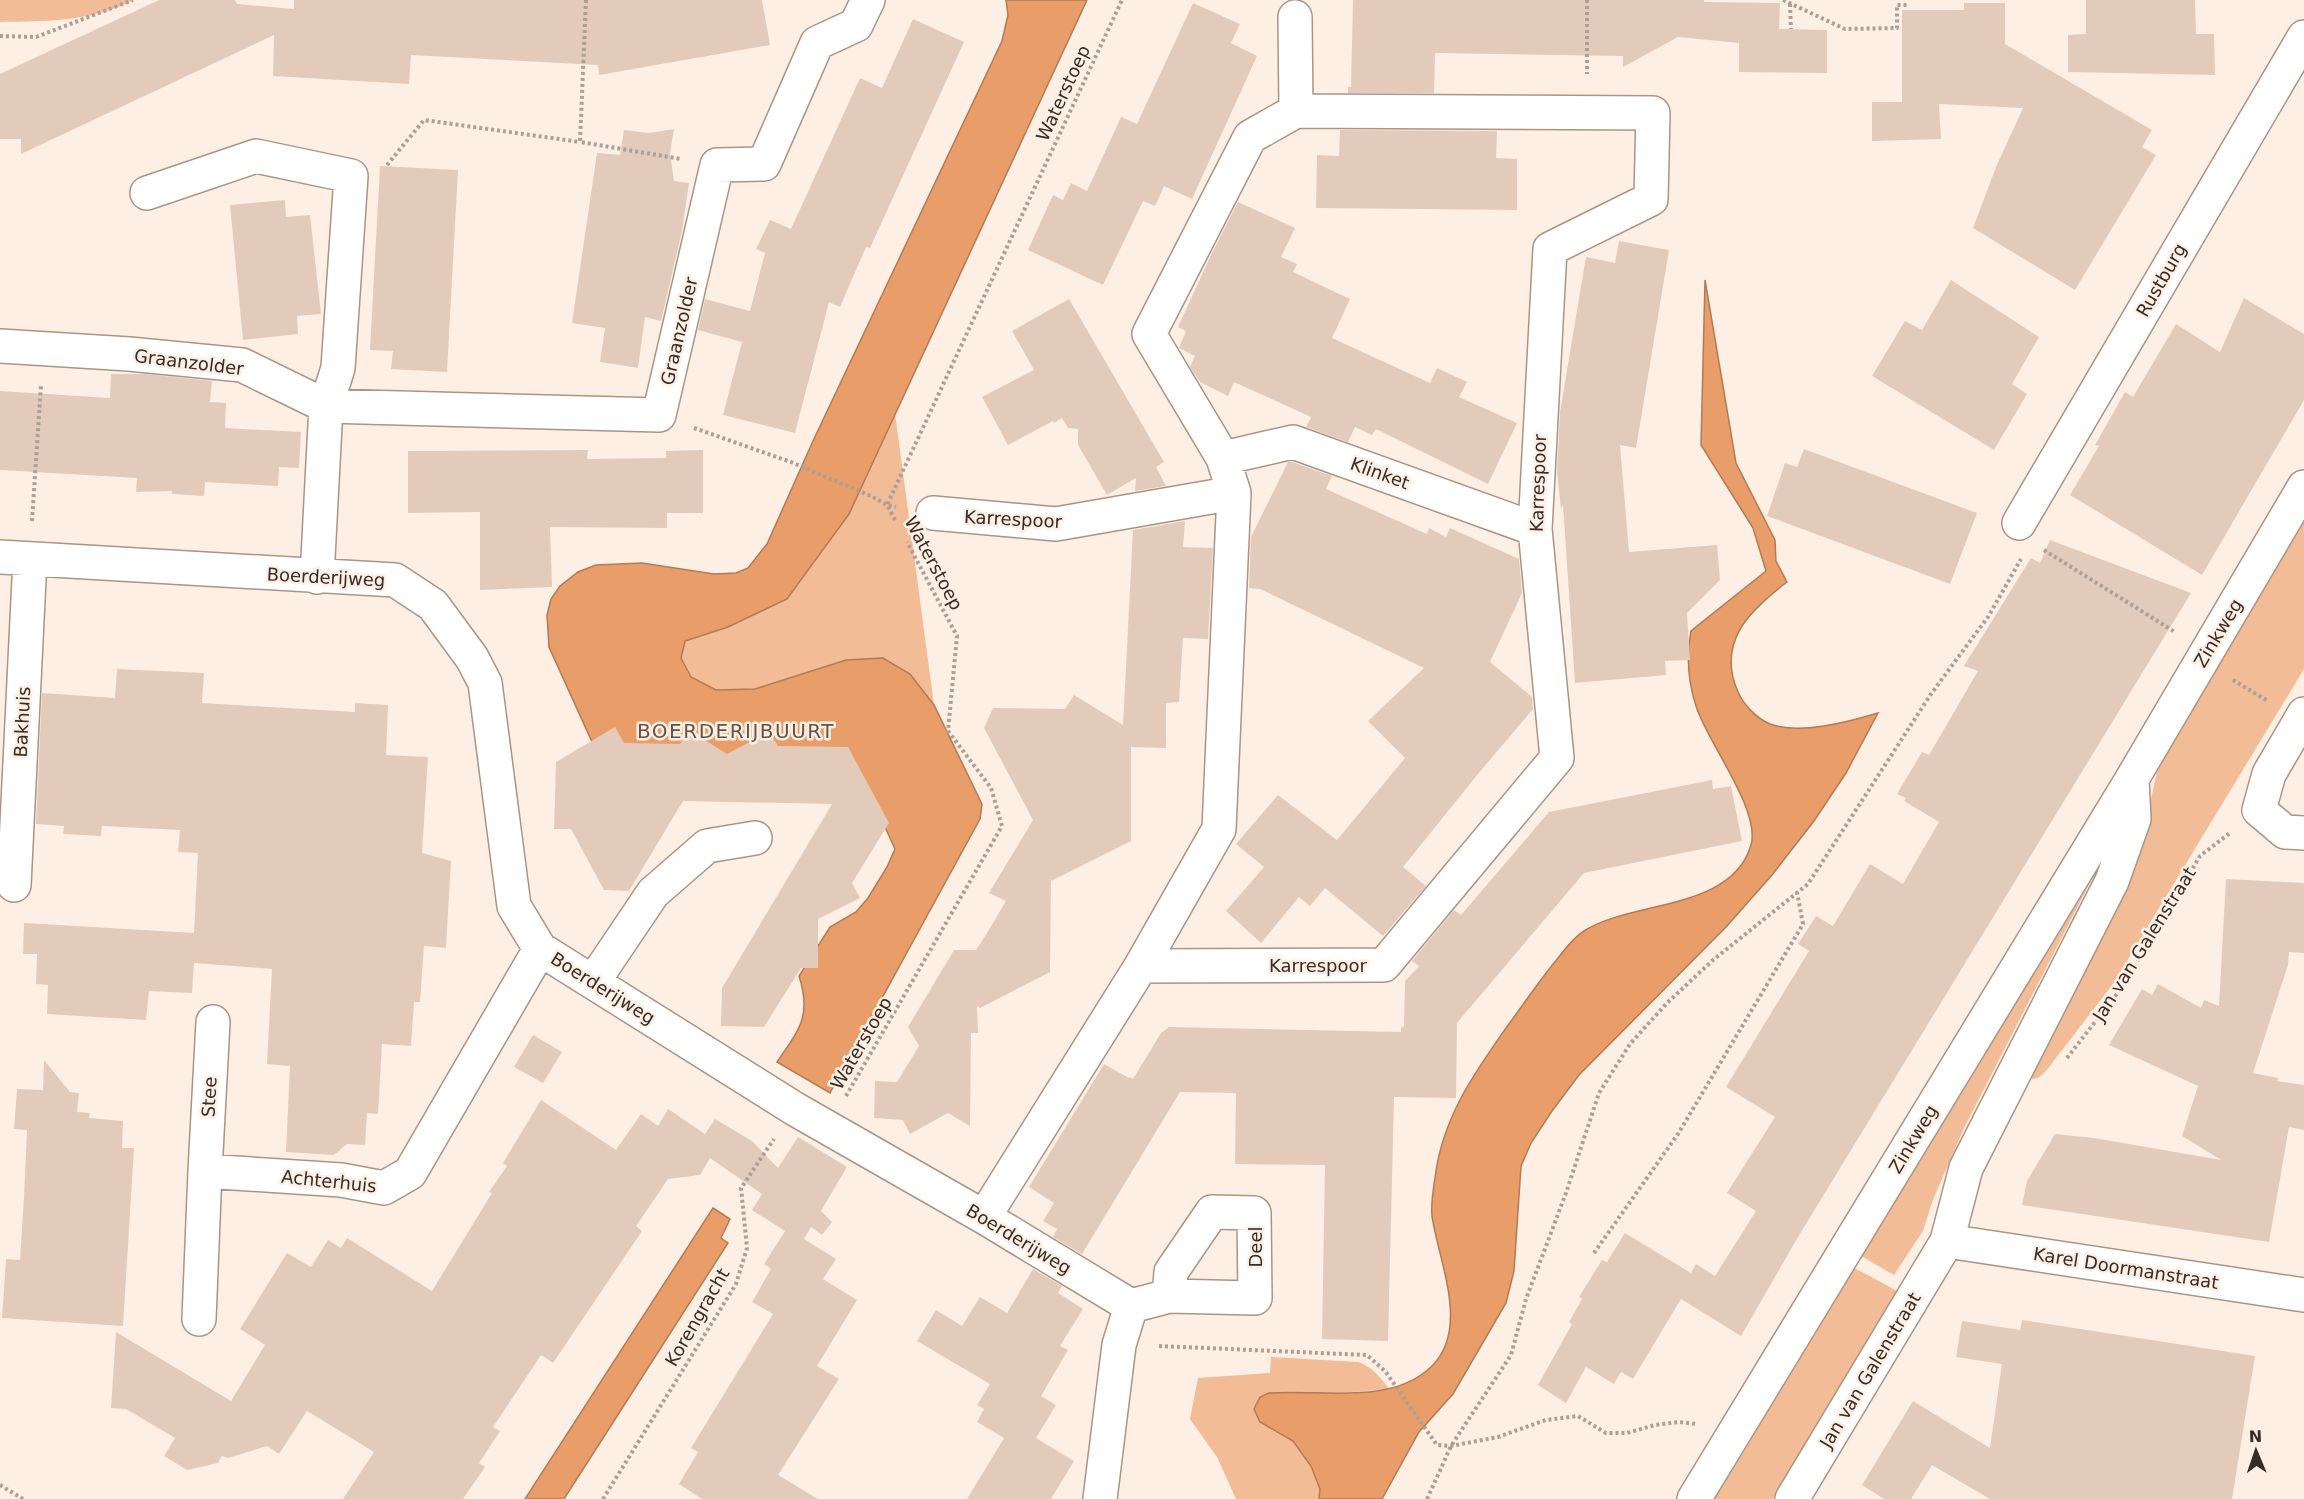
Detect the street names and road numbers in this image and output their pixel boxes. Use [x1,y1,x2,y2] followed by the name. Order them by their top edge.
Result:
[1032,42,1094,144] street label: Waterstoep
[2132,240,2190,320] street label: Rustburg
[656,274,702,387] street label: Graanzolder
[133,345,246,379] street label: Graanzolder
[1526,433,1550,532] street label: Karrespoor
[1348,453,1412,493] street label: Klinket
[964,506,1063,532] street label: Karrespoor
[901,513,967,613] street label: Waterstoep
[266,563,386,591] street label: Boerderijweg
[2189,595,2247,671] street label: Zinkweg
[10,686,34,758] street label: Bakhuis
[2087,863,2200,1026] street label: Jan van Galenstraat
[547,948,659,1028] street label: Boerderijweg
[1269,955,1368,976] street label: Karrespoor
[826,993,896,1093] street label: Waterstoep
[197,1076,221,1118] street label: Stee
[1884,1101,1942,1177] street label: Zinkweg
[280,1166,378,1196] street label: Achterhuis
[963,1199,1075,1279] street label: Boerderijweg
[1245,1226,1266,1268] street label: Deel
[2032,1243,2220,1293] street label: Karel Doormanstraat
[660,1264,734,1370] street label: Korengracht
[1815,1288,1925,1452] street label: Jan van Galenstraat

